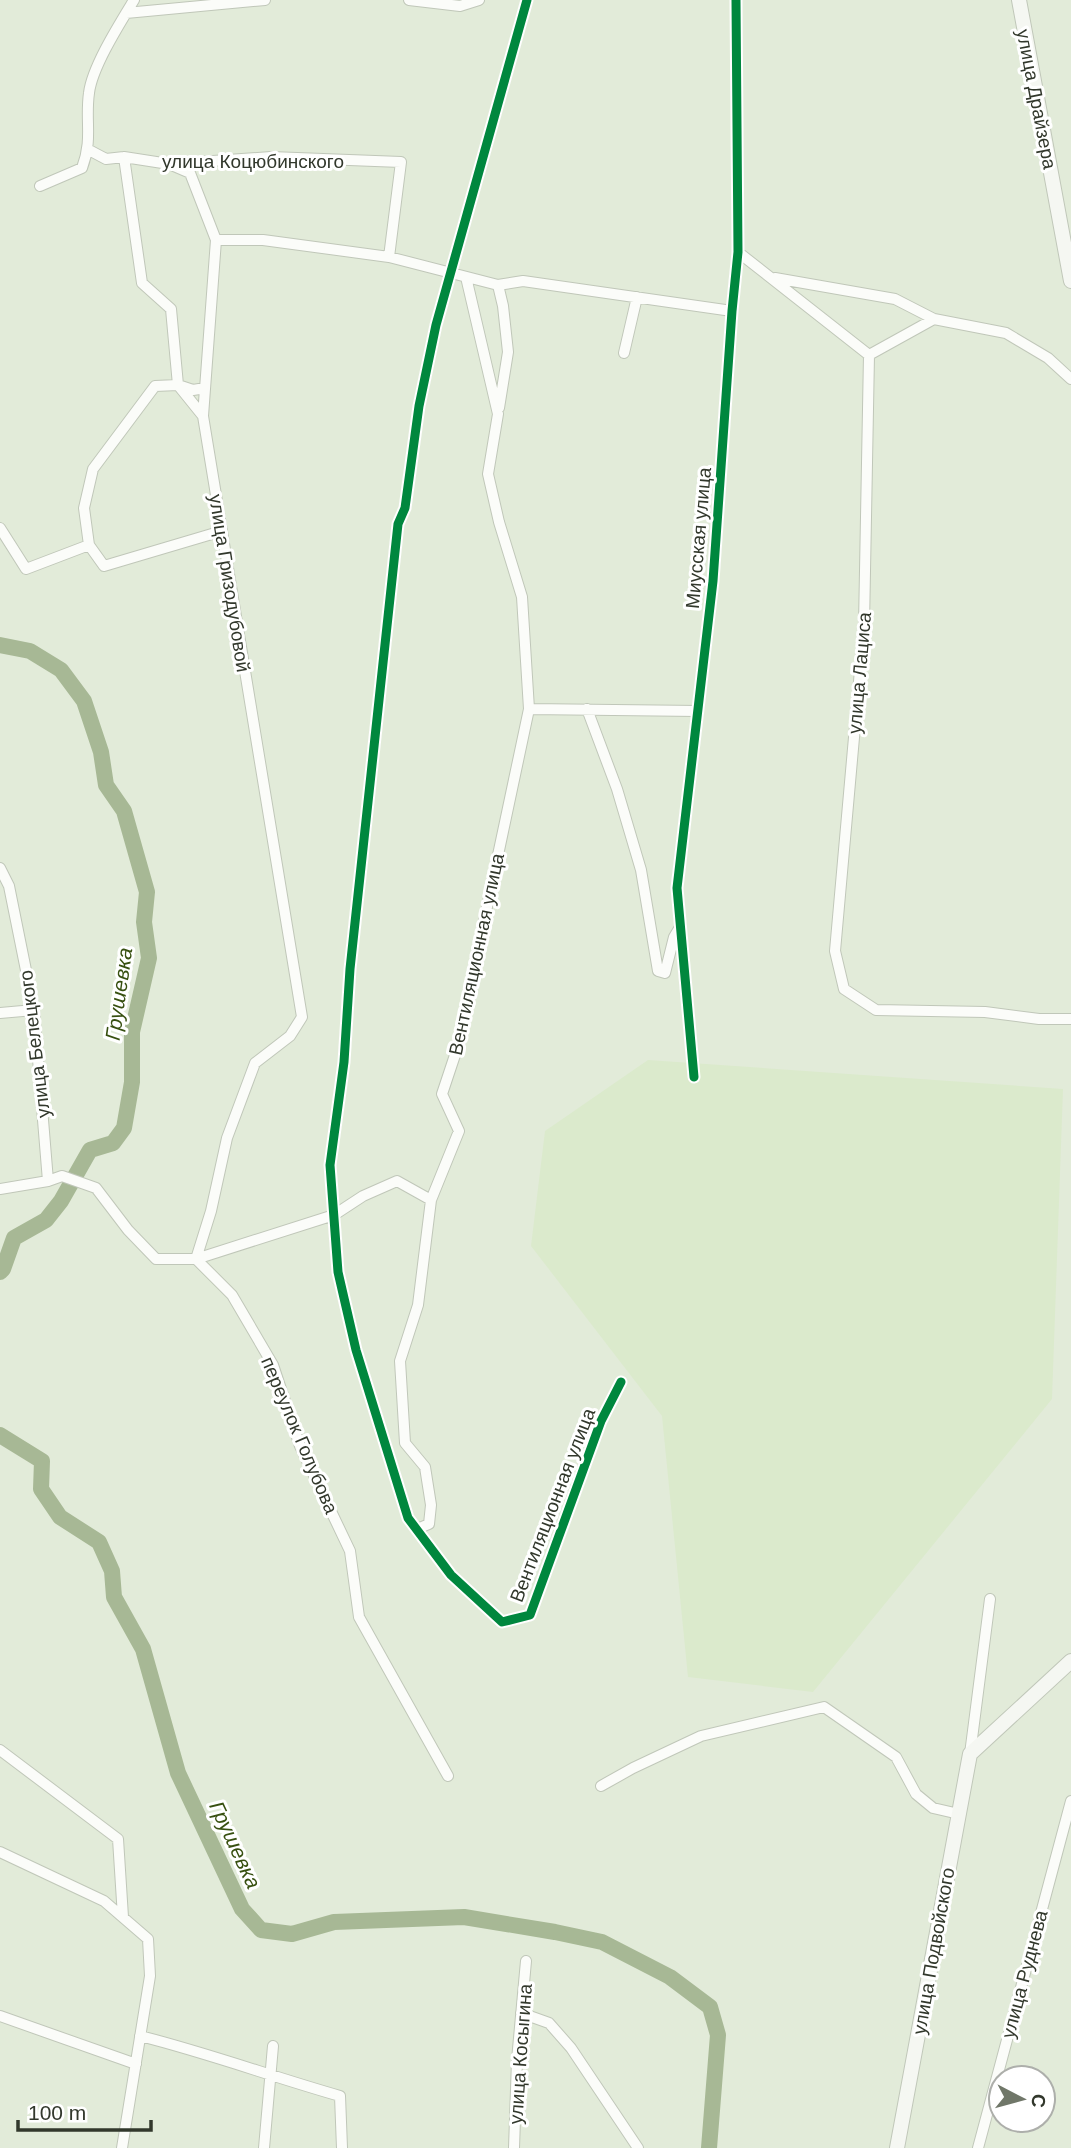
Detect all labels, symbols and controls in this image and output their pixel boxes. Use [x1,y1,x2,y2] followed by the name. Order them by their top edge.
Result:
[1013,27,1060,171] street label: улица Драйзера
[162,151,344,172] street label: улица Коцюбинского
[682,466,715,610] street label: Миусская улица
[205,493,254,674] street label: улица Гризодубовой
[844,611,875,735] street label: улица Лациса
[445,851,508,1057] street label: Вентиляционная улица
[101,946,136,1042] water label: Грушевка
[15,969,54,1119] street label: улица Белецкого
[257,1354,342,1517] street label: переулок Голубова
[506,1405,599,1605] street label: Вентиляционная улица
[205,1797,266,1892] water label: Грушевка
[908,1866,959,2036] street label: улица Подвойского
[997,1907,1052,2040] street label: улица Руднева
[505,1983,536,2125] street label: улица Косыгина
[987,2064,1057,2134] north arrow
[18,2088,150,2132] scale bar
[1027,2093,1050,2109] text: С
[28,2101,86,2124] text: 100 m

